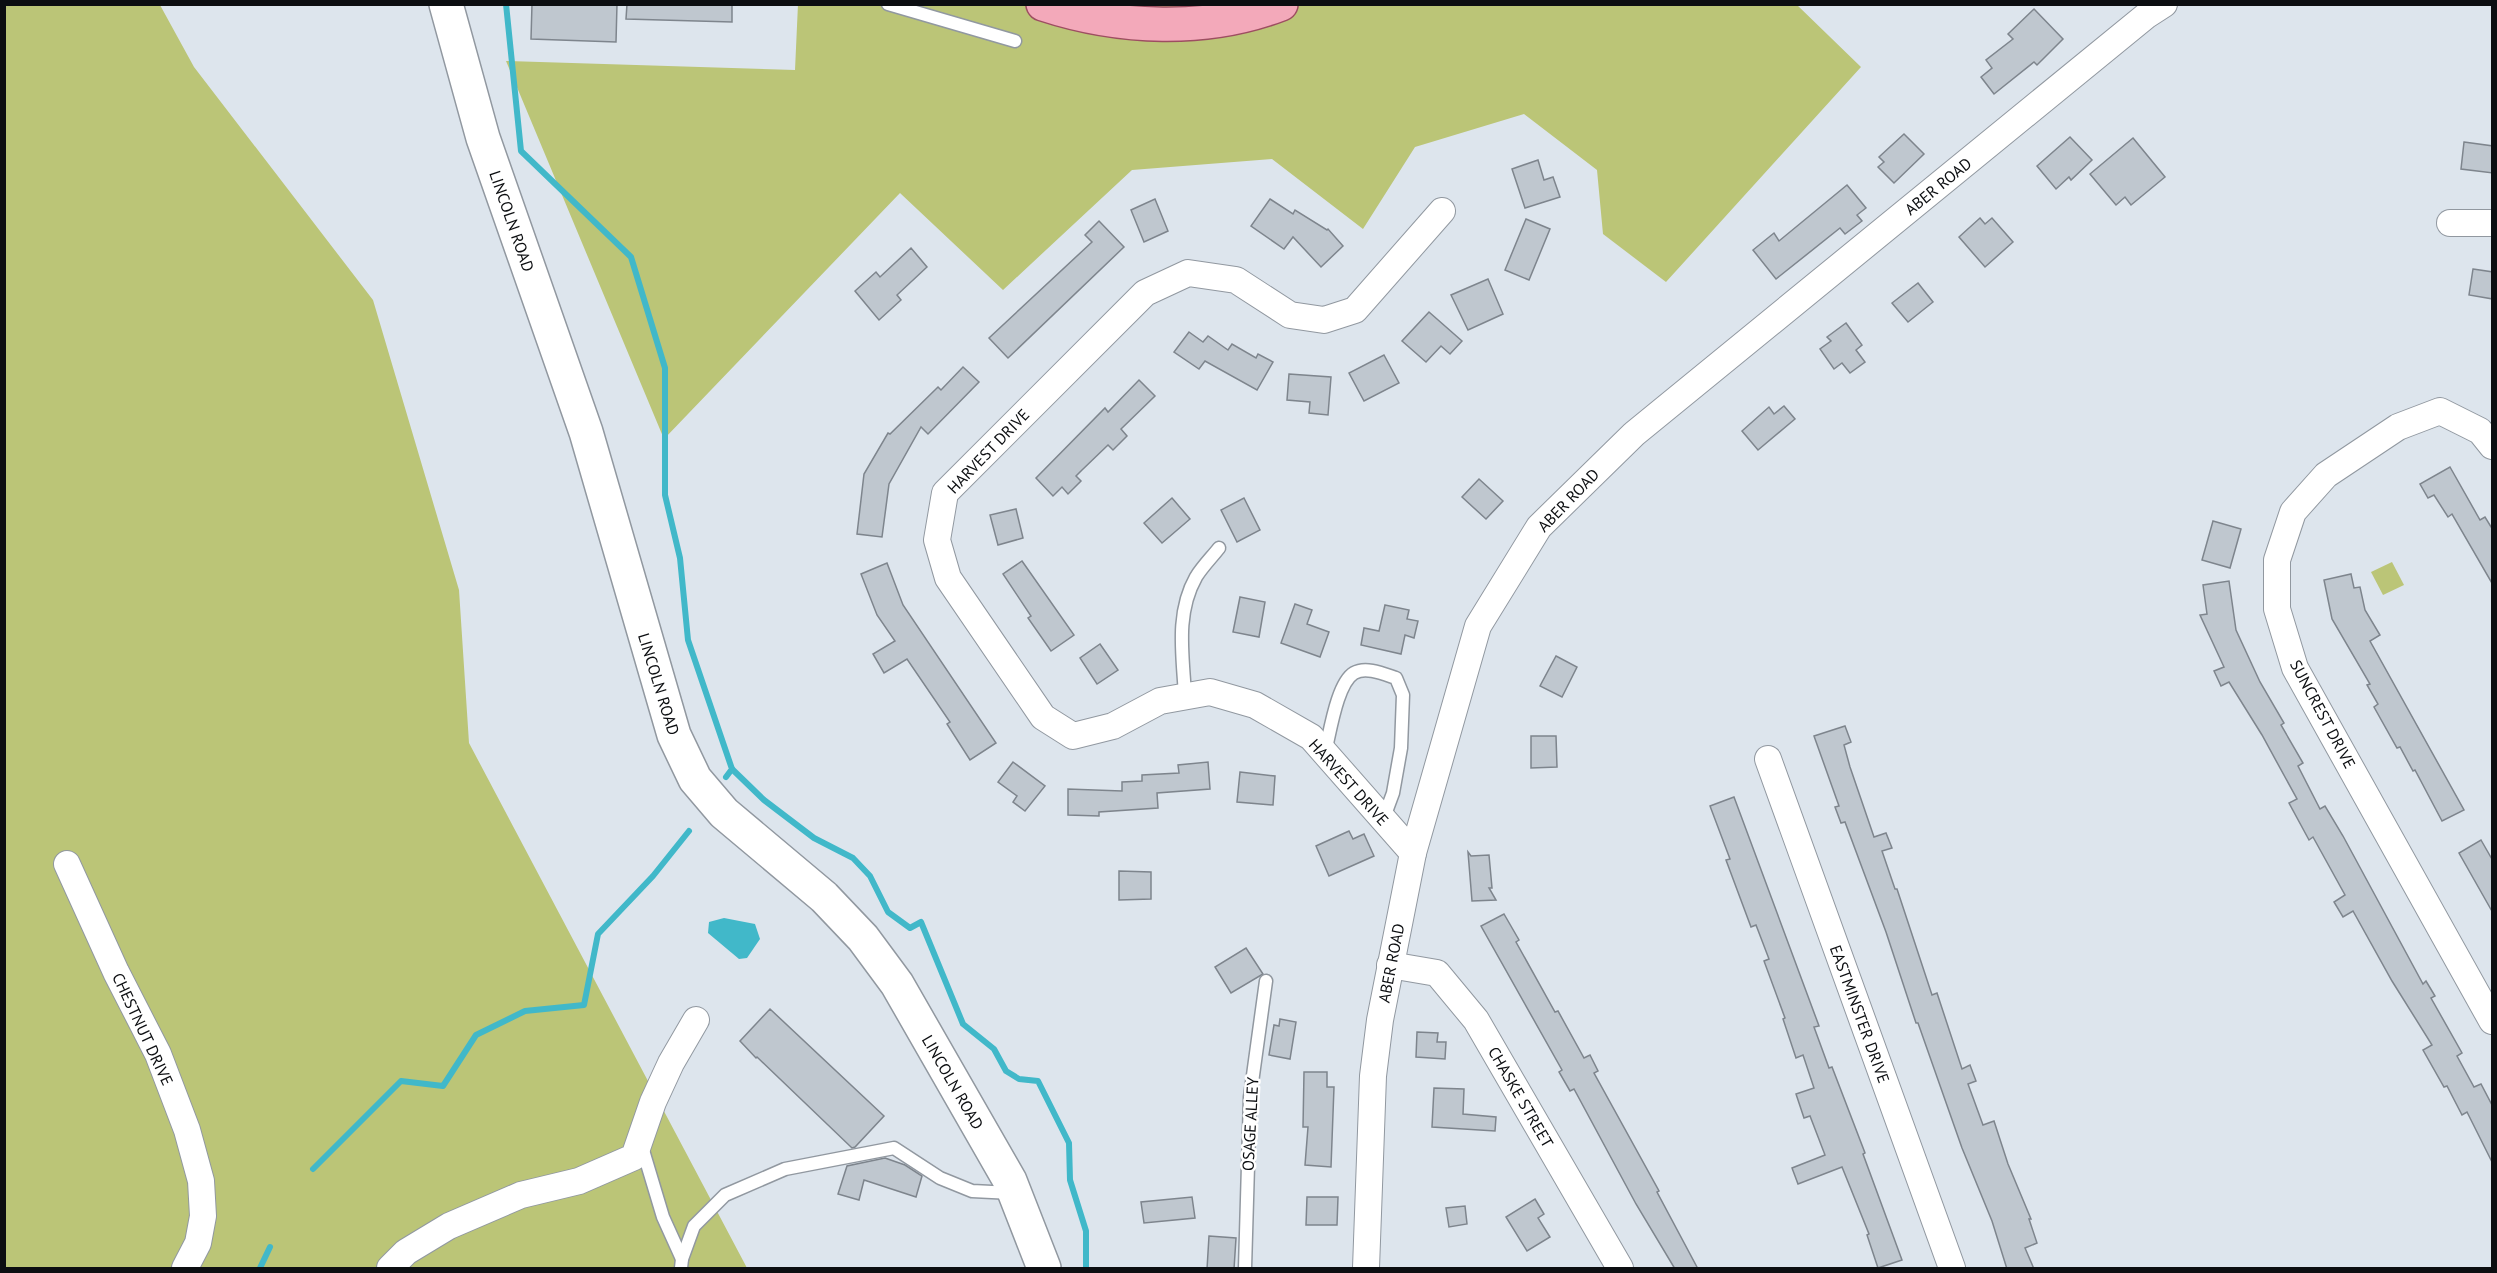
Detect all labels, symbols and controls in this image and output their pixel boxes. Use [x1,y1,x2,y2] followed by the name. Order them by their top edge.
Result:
[1901,153,1975,219] street label: ABER ROAD
[485,168,539,274] street label: LINCOLN ROAD
[943,405,1033,497] street label: HARVEST DRIVE
[1533,464,1603,536] street label: ABER ROAD
[634,630,684,738] street label: LINCOLN ROAD
[2286,656,2360,772] street label: SUNCREST DRIVE
[1305,734,1393,830] street label: HARVEST DRIVE
[1374,922,1408,1004] street label: ABER ROAD
[1826,942,1894,1086] street label: EASTMINSTER DRIVE
[108,970,178,1088] street label: CHESTNUT DRIVE
[918,1031,988,1133] street label: LINCOLN ROAD
[1484,1043,1558,1151] street label: CHASKE STREET
[1238,1077,1262,1171] street label: OSAGE ALLEY

